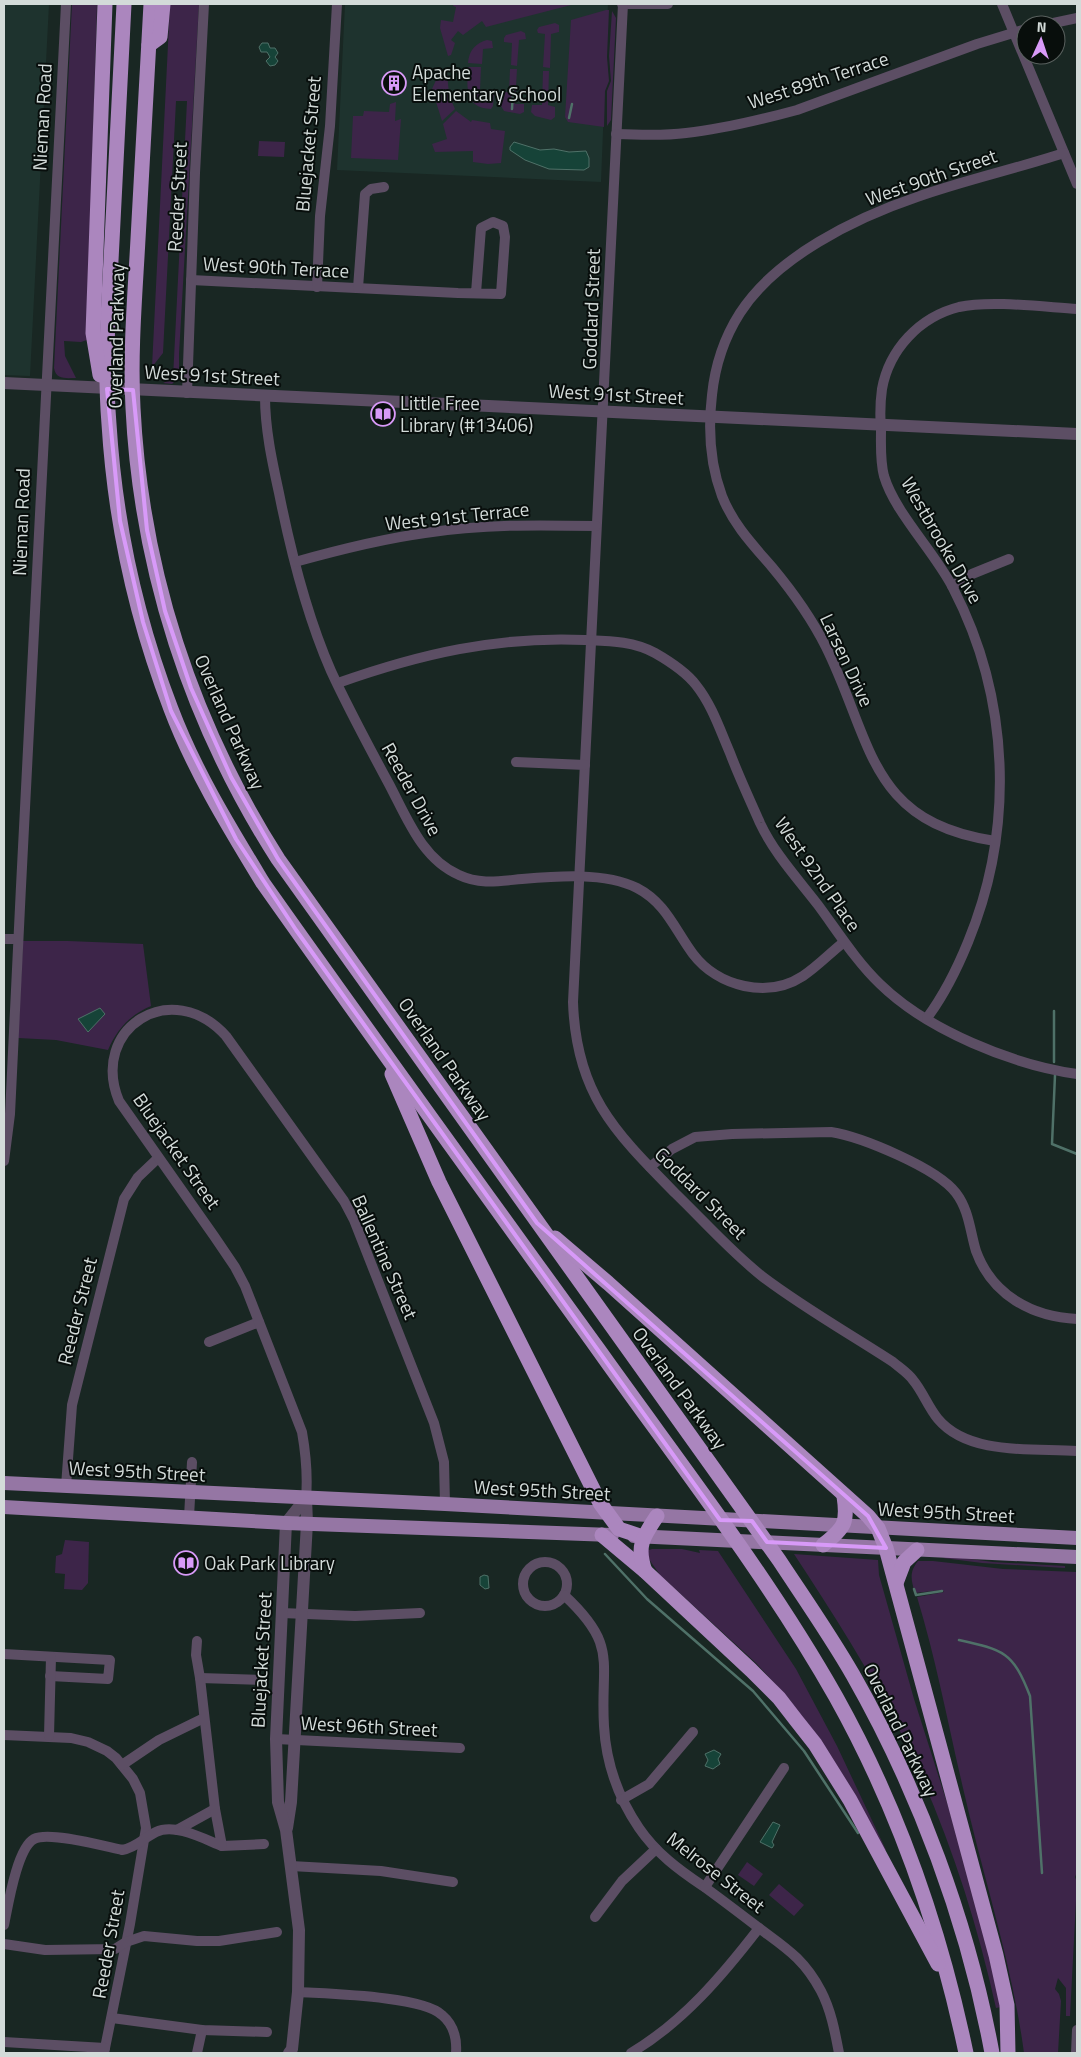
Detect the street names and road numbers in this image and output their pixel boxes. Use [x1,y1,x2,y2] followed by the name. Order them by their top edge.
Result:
[744,43,892,116] street label: West 89th Terrace
[24,63,59,171] street label: Nieman Road
[287,75,328,213] street label: Bluejacket Street
[861,140,1001,213] street label: West 90th Street
[159,141,194,253] street label: Reeder Street
[202,248,350,285] street label: West 90th Terrace
[574,248,607,370] street label: Goddard Street
[100,263,131,409] street label: Overland Parkway
[144,356,281,393] street label: West 91st Street
[548,375,685,412] street label: West 91st Street
[4,468,37,576] street label: Nieman Road
[894,471,991,609] street label: Westbrooke Drive
[383,494,531,538] street label: West 91st Terrace
[813,609,882,711] street label: Larsen Drive
[188,649,273,794] street label: Overland Parkway
[375,737,450,841] street label: Reeder Drive
[768,810,869,937] street label: West 92nd Place
[392,991,499,1127] street label: Overland Parkway
[127,1087,228,1215] street label: Bluejacket Street
[648,1140,755,1246] street label: Goddard Street
[345,1190,426,1324] street label: Ballentine Street
[49,1254,104,1368] street label: Reeder Street
[626,1320,735,1455] street label: Overland Parkway
[68,1452,207,1489] street label: West 95th Street
[473,1471,612,1508] street label: West 95th Street
[877,1493,1016,1530] street label: West 95th Street
[242,1591,279,1729] street label: Bluejacket Street
[857,1658,946,1801] street label: Overland Parkway
[300,1707,439,1744] street label: West 96th Street
[661,1824,772,1920] street label: Melrose Street
[84,1887,131,2001] street label: Reeder Street

